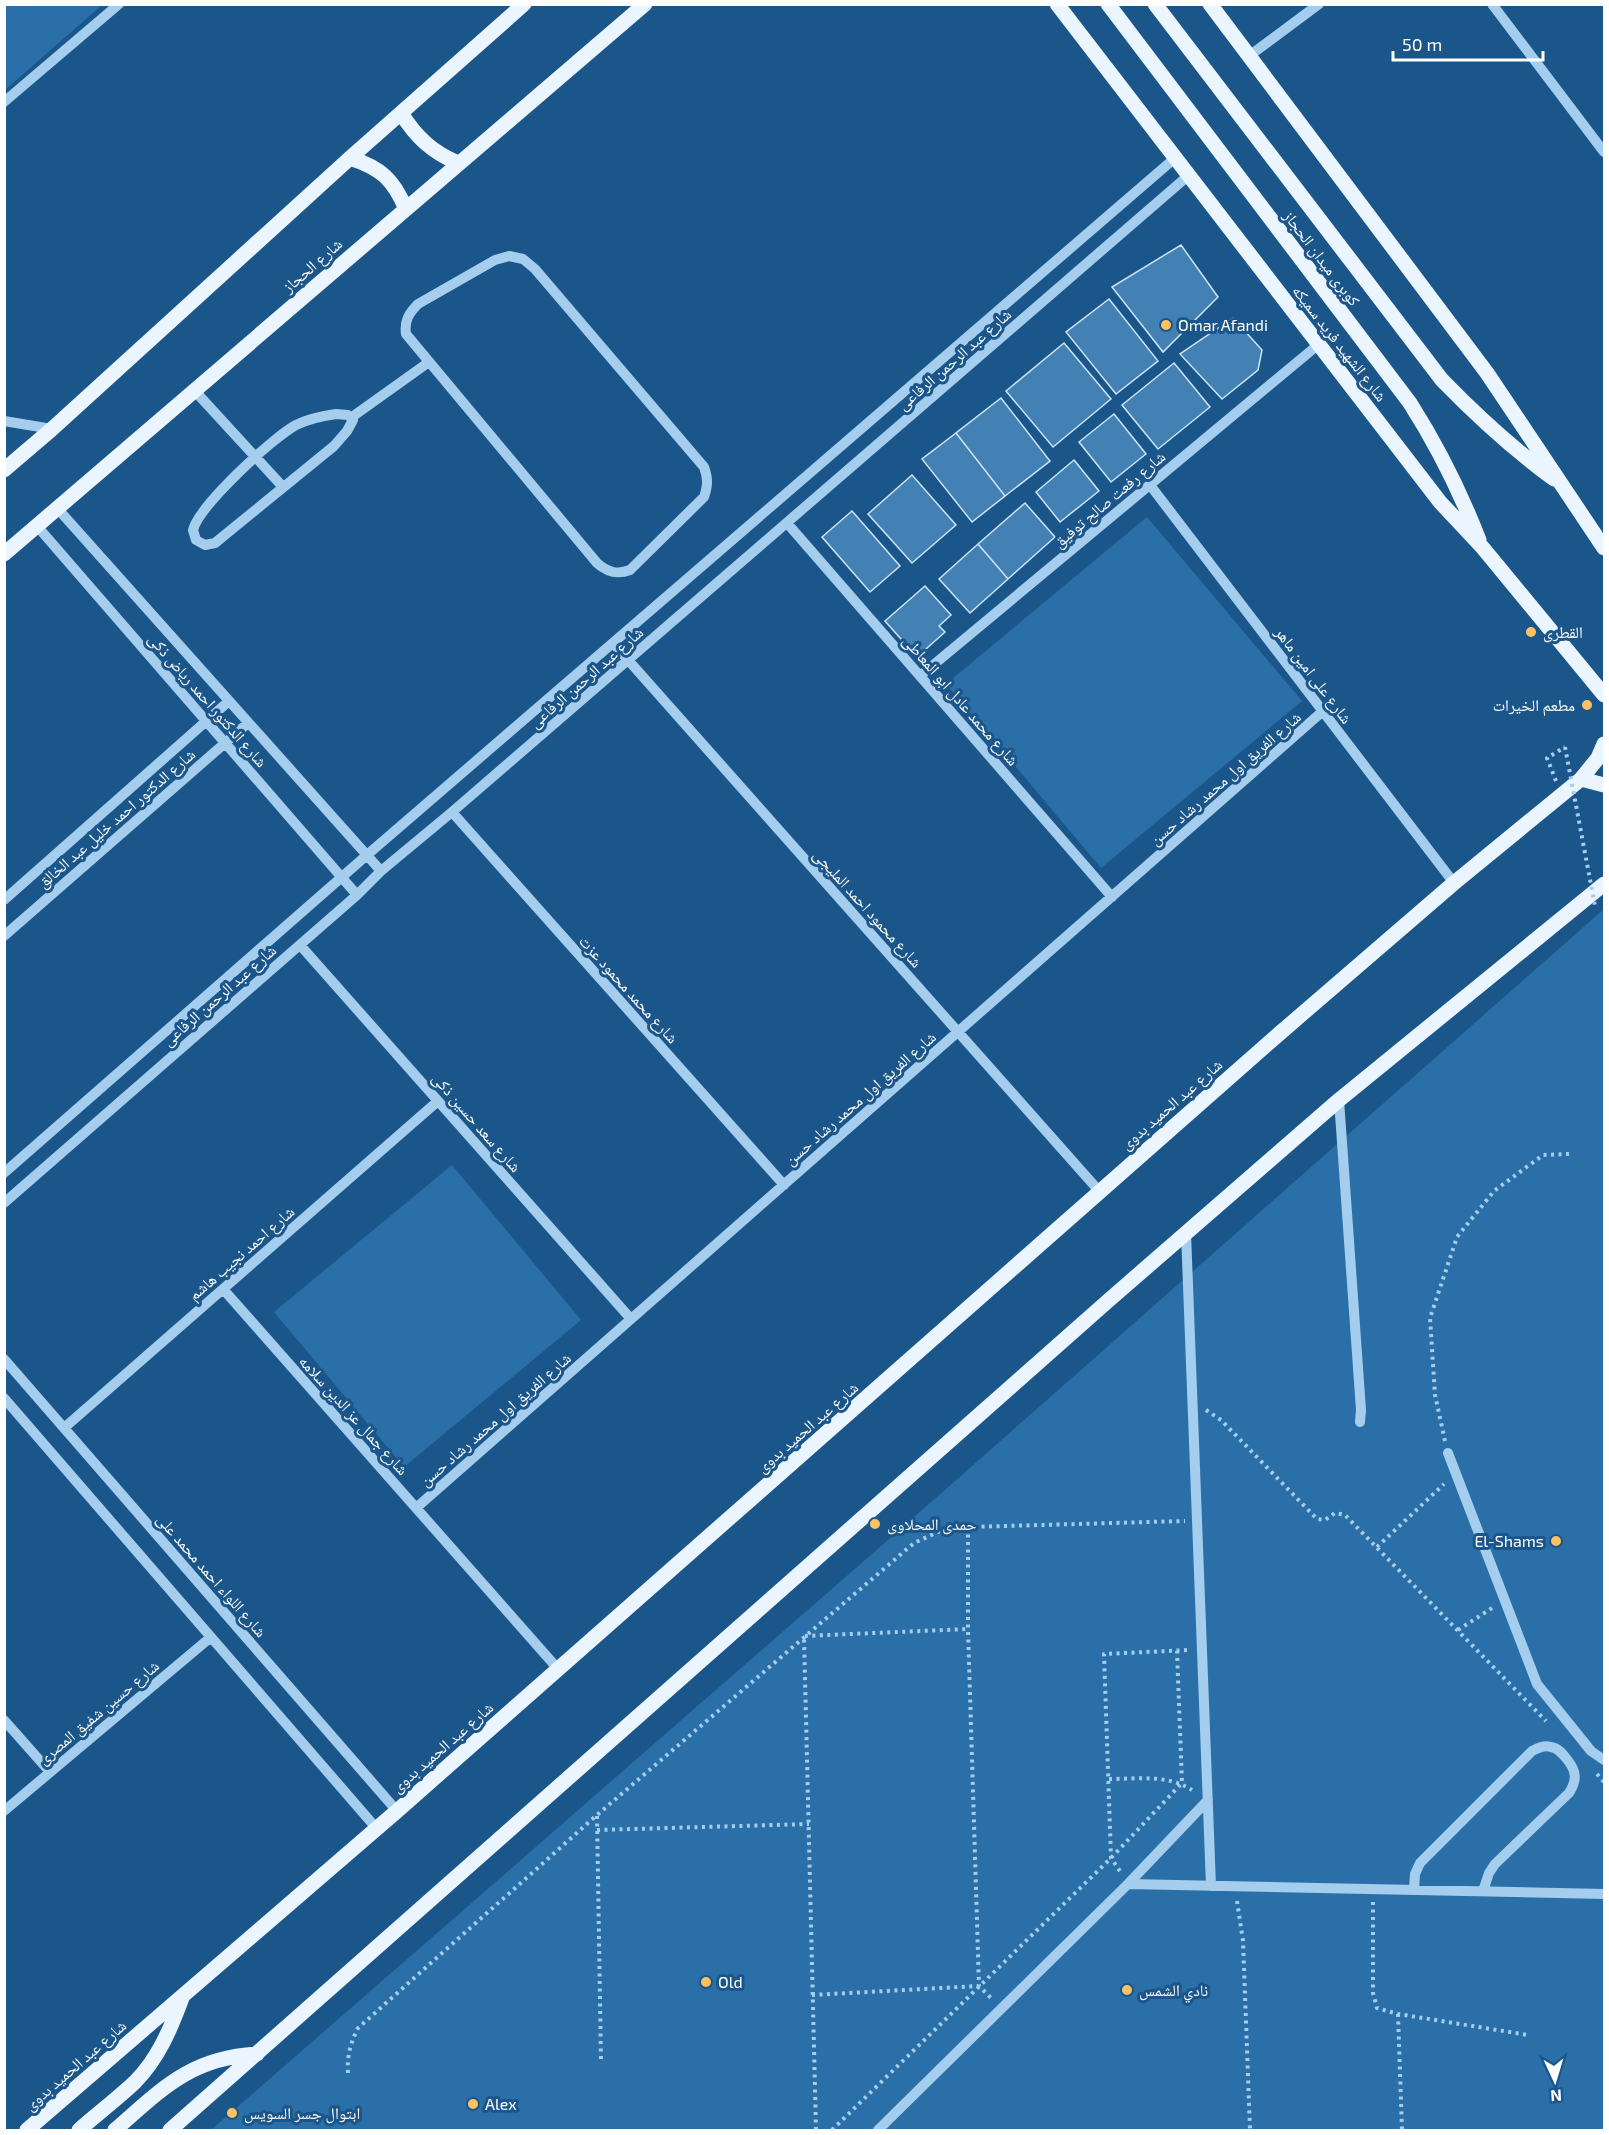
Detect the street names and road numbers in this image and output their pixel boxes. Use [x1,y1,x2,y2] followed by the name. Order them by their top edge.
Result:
[1278,205,1365,311] street label: كوبرى ميدان الحجاز
[277,234,347,298] street label: شارع الحجاز
[1288,281,1392,406] street label: شارع الشهيد فريد سميكه
[893,304,1016,415] street label: شارع عبد الرحمن الرفاعى
[1049,446,1170,552] street label: شارع رفعت صالح توفيق
[525,622,648,733] street label: شارع عبد الرحمن الرفاعى
[1270,622,1357,728] street label: شارع على امين ماهر
[144,629,272,772] street label: شارع الدكتور احمد رياض ذكى
[898,630,1023,770] street label: شارع محمد عادل ابو المعاطى
[1145,707,1306,850] street label: شارع الفريق اول محمد رشاد حسن
[33,744,200,893] street label: شارع الدكتور احمد خليل عبد الخالق
[809,844,927,972] street label: شارع محمود احمد المليجى
[574,931,683,1048] street label: شارع محمد محمود عزت
[158,940,281,1051] street label: شارع عبد الرحمن الرفاعى
[780,1027,941,1170] street label: شارع الفريق اول محمد رشاد حسن
[1116,1054,1227,1154] street label: شارع عبد الحميد بدوى
[427,1068,526,1177] street label: شارع سعد حسين ذكى
[184,1201,299,1305] street label: شارع احمد نجيب هاشم
[415,1348,576,1491] street label: شارع الفريق اول محمد رشاد حسن
[294,1351,413,1480] street label: شارع جمال عز الدين سلامه
[752,1377,863,1477] street label: شارع عبد الحميد بدوى
[152,1509,271,1642] street label: شارع اللواء احمد محمد على
[33,1655,163,1769] street label: شارع حسين شفيق المصرى
[387,1697,498,1797] street label: شارع عبد الحميد بدوى
[20,2015,131,2115] street label: شارع عبد الحميد بدوى

